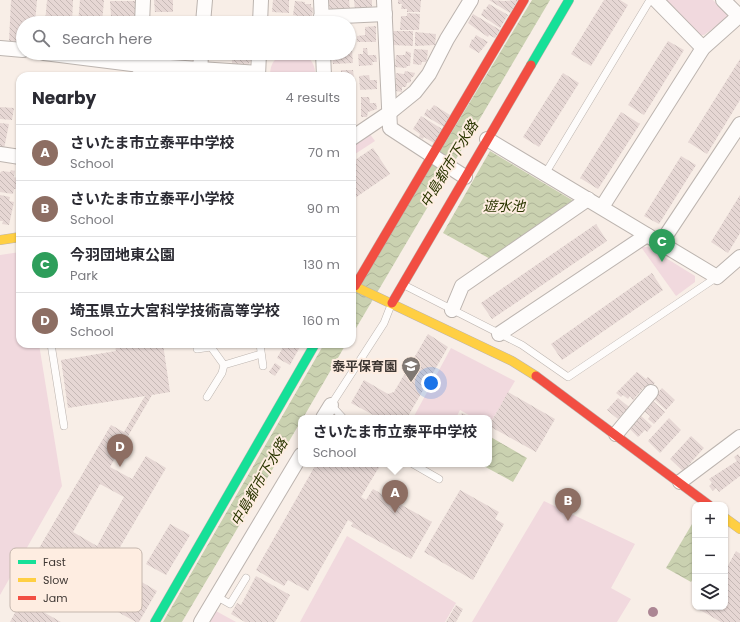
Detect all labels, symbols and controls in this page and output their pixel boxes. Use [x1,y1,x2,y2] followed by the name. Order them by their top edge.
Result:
[16,16,356,60] search box
[30,27,52,49] icon: search
[62,28,152,49] text: Search here
[32,86,96,110] text: Nearby
[286,88,340,107] text: 4 results
[415,116,483,211] water label: 中島都市下水路
[70,132,235,153] text: さいたま市立泰平中学校
[40,143,50,162] text: A
[308,143,340,162] text: 70 m
[70,154,114,173] text: School
[70,188,235,209] text: さいたま市立泰平小学校
[483,196,527,216] water label: 遊水池
[41,199,49,218] text: B
[307,199,340,218] text: 90 m
[70,210,114,229] text: School
[649,229,675,262] pin: C
[70,244,175,265] text: 今羽団地東公園
[40,255,50,274] text: C
[303,255,340,274] text: 130 m
[70,266,98,285] text: Park
[70,300,280,321] text: 埼玉県立大宮科学技術高等学校
[40,311,50,330] text: D
[303,311,340,330] text: 160 m
[70,322,114,341] text: School
[400,355,422,383] school or university icon: 泰平保育園
[332,357,397,376] place label: 泰平保育園
[421,373,441,393] your location
[298,415,492,467] popup
[313,421,477,442] text: さいたま市立泰平中学校
[107,434,133,467] pin: D
[226,434,293,529] water label: 中島都市下水路
[313,443,356,462] text: School
[382,480,408,513] pin: A
[555,488,581,521] pin: B
[692,502,728,610] map controls
[692,502,728,538] button: +
[692,538,728,574] button: −
[10,548,142,612] legend
[43,554,66,570] text: Fast
[43,572,68,588] text: Slow
[692,574,728,610] button: layers
[43,590,68,606] text: Jam

